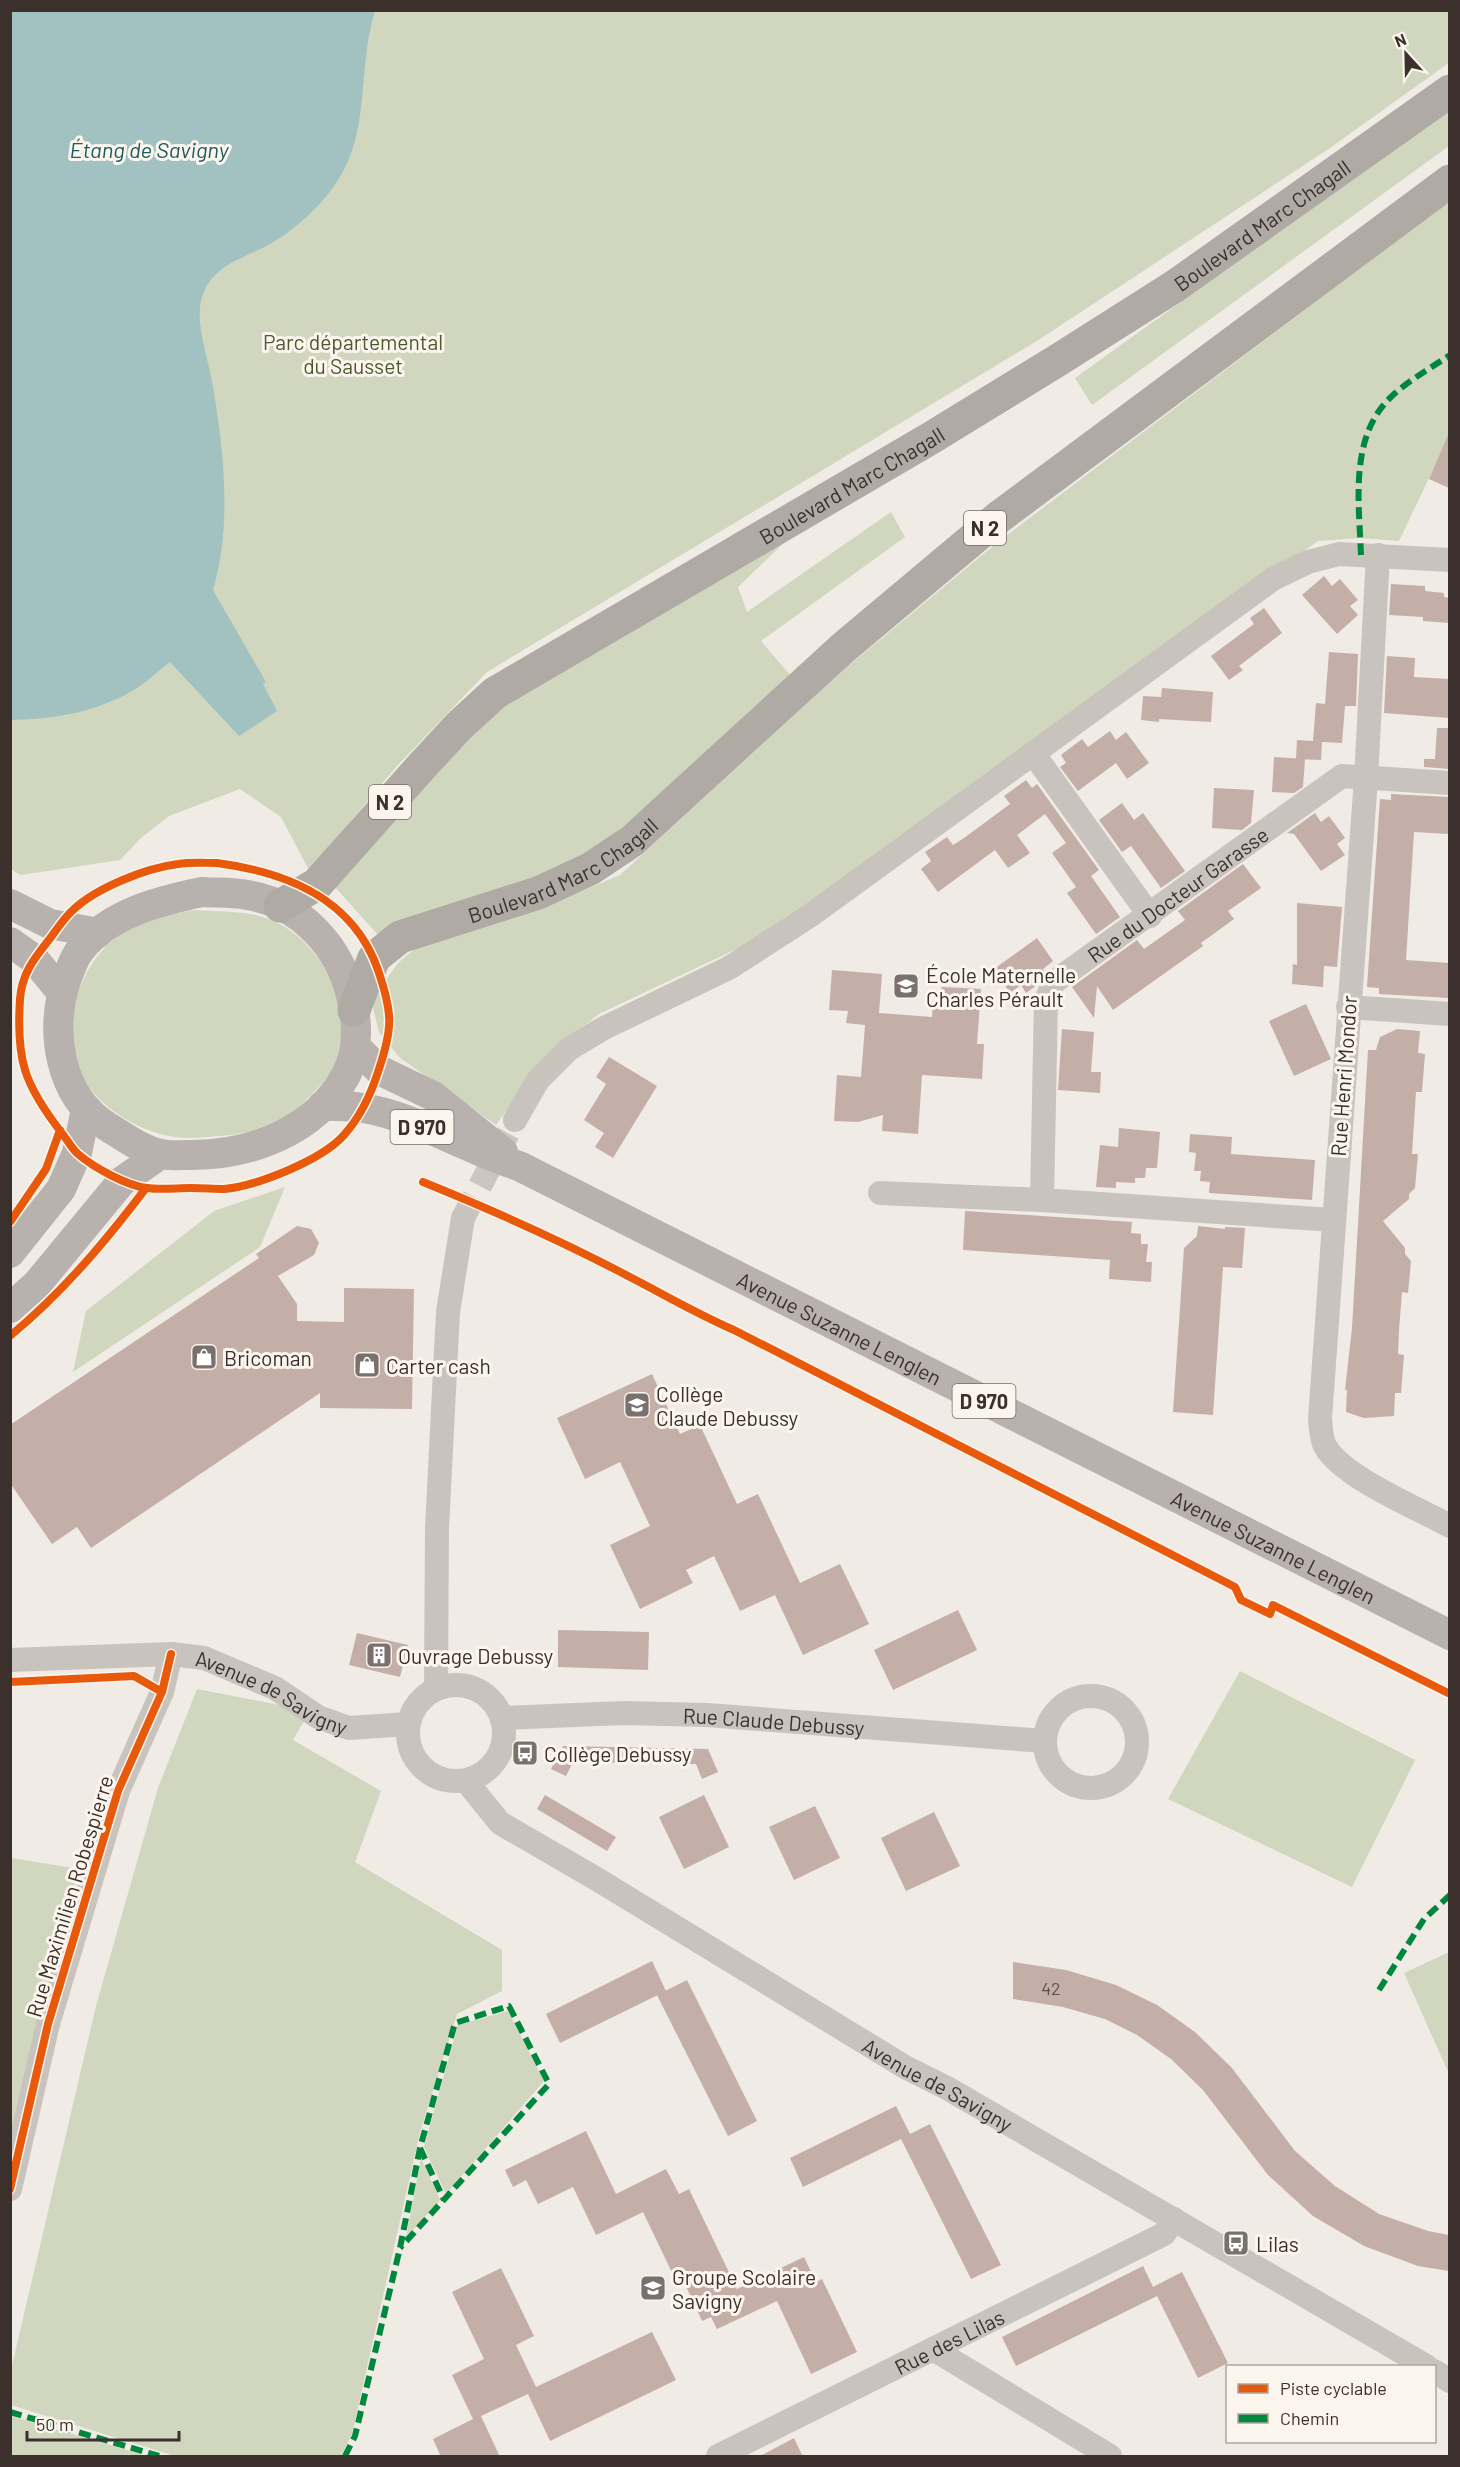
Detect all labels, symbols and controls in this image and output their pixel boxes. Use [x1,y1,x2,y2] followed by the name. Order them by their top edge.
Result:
[1376,24,1436,84] north arrow
[1392,29,1409,50] text: N
[70,136,230,162] water label: Étang de Savigny
[1169,154,1355,296] street label: Boulevard Marc Chagall
[263,329,443,378] park label: Parc départemental du Sausset
[754,421,948,549] street label: Boulevard Marc Chagall
[964,511,1006,545] road number: N 2
[369,785,411,819] road number: N 2
[465,812,662,927] street label: Boulevard Marc Chagall
[1082,821,1273,967] street label: Rue du Docteur Garasse
[926,962,1076,1011] place label: École Maternelle Charles Pérault
[891,971,921,1001] school or university icon: École Maternelle Charles Pérault
[1325,994,1361,1157] street label: Rue Henri Mondor
[390,1110,454,1144] road number: D 970
[733,1266,946,1389] street label: Avenue Suzanne Lenglen
[189,1342,219,1372] shop icon: Bricoman
[224,1345,312,1370] place label: Bricoman
[352,1350,382,1380] shop icon: Carter cash
[386,1353,491,1378] place label: Carter cash
[656,1381,799,1430] place label: Collège Claude Debussy
[952,1384,1016,1418] road number: D 970
[622,1390,652,1420] school or university icon: Collège Claude Debussy
[1167,1484,1380,1608] street label: Avenue Suzanne Lenglen
[364,1640,394,1670] building icon: Ouvrage Debussy
[398,1643,553,1668] place label: Ouvrage Debussy
[194,1645,351,1739] street label: Avenue de Savigny
[683,1702,866,1740] street label: Rue Claude Debussy
[510,1738,540,1768] bus stop icon: Collège Debussy
[544,1741,692,1766] place label: Collège Debussy
[20,1772,118,2020] street label: Rue Maximilien Robespierre
[1041,1977,1061,1999] house number: 42
[858,2032,1018,2136] street label: Avenue de Savigny
[1221,2228,1251,2258] bus stop icon: Lilas
[1256,2231,1299,2256] place label: Lilas
[672,2264,816,2313] place label: Groupe Scolaire Savigny
[638,2273,668,2303] school or university icon: Groupe Scolaire Savigny
[890,2303,1008,2379] street label: Rue des Lilas
[1226,2365,1436,2443] legend
[1280,2377,1387,2399] text: Piste cyclable
[27,2404,178,2442] scale bar
[1280,2407,1339,2429] text: Chemin
[36,2413,74,2435] text: 50 m

